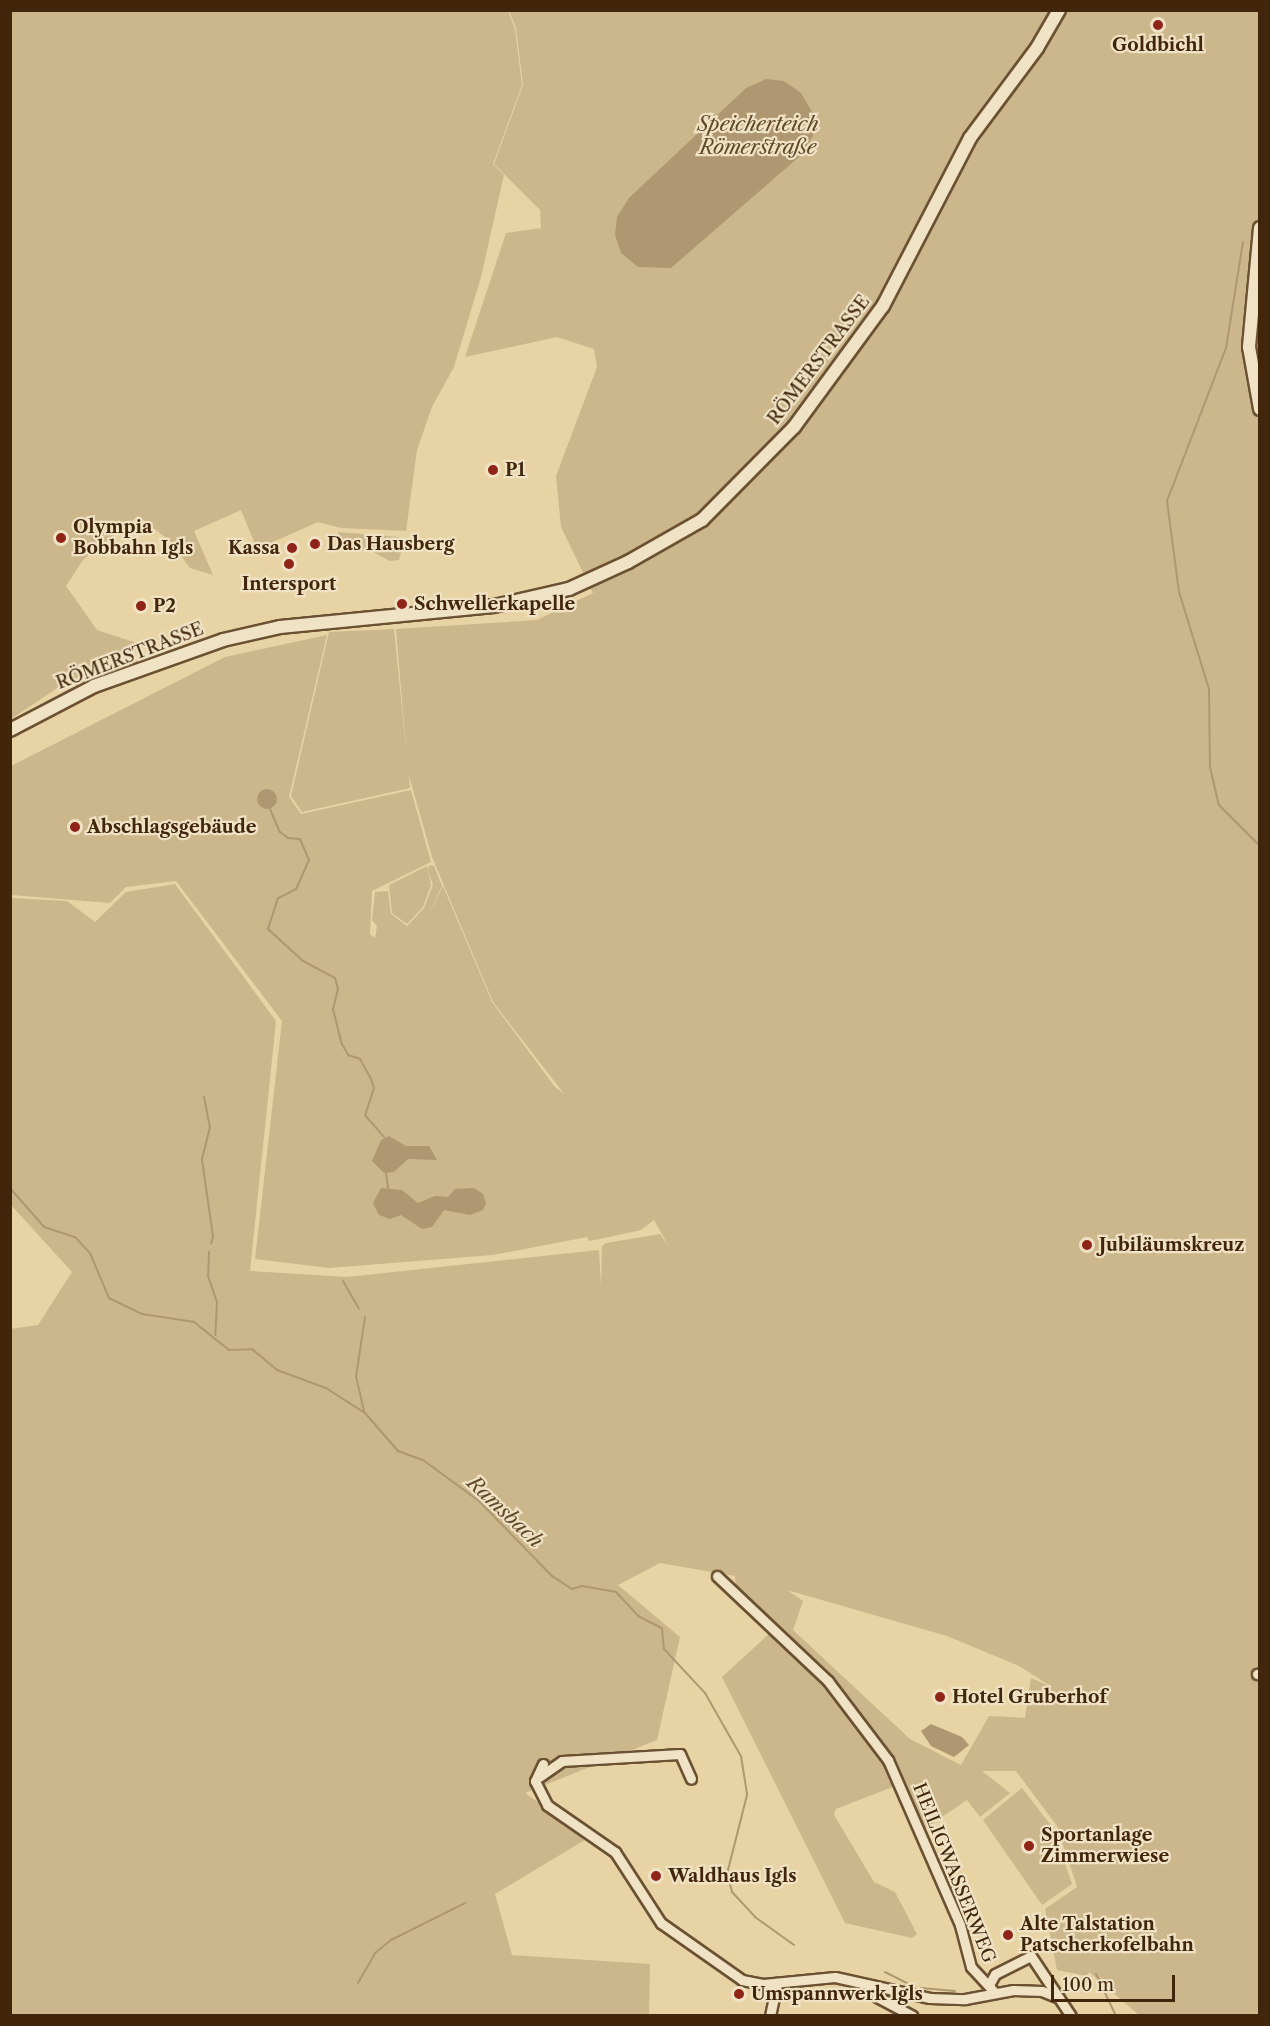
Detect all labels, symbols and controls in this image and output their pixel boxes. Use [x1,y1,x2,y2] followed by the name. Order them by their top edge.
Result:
[1151,18,1165,32] marker: Goldbichl
[1112,34,1204,56] place label: Goldbichl
[697,112,819,159] water label: Speicherteich Römerstraße
[763,291,875,429] street label: RÖMERSTRASSE
[505,459,525,481] place label: P1
[486,463,500,477] marker: P1
[73,517,193,560] place label: Olympia Bobbahn Igls
[54,531,68,545] marker: Olympia Bobbahn Igls
[327,533,454,555] place label: Das Hausberg
[228,537,280,559] place label: Kassa
[308,537,322,551] marker: Das Hausberg
[285,541,299,555] marker: Kassa
[282,557,296,571] marker: Intersport
[242,573,336,595] place label: Intersport
[414,593,575,615] place label: Schwellerkapelle
[153,595,176,617] place label: P2
[395,597,409,611] marker: Schwellerkapelle
[134,599,148,613] marker: P2
[53,618,207,694] street label: RÖMERSTRASSE
[87,816,257,838] place label: Abschlagsgebäude
[68,820,82,834] marker: Abschlagsgebäude
[1099,1234,1244,1256] place label: Jubiläumskreuz
[1080,1238,1094,1252] marker: Jubiläumskreuz
[462,1471,548,1553] water label: Ramsbach
[952,1686,1107,1708] place label: Hotel Gruberhof
[933,1690,947,1704] marker: Hotel Gruberhof
[908,1780,1000,1966] street label: HEILIGWASSERWEG
[1041,1825,1169,1868] place label: Sportanlage Zimmerwiese
[1022,1839,1036,1853] marker: Sportanlage Zimmerwiese
[668,1865,797,1887] place label: Waldhaus Igls
[649,1869,663,1883] marker: Waldhaus Igls
[1020,1914,1194,1956] place label: Alte Talstation Patscherkofelbahn
[1001,1928,1015,1942] marker: Alte Talstation Patscherkofelbahn
[1054,1963,1178,2001] scale bar
[1062,1974,1114,1996] text: 100 m
[751,1983,923,2005] place label: Umspannwerk Igls
[732,1987,746,2001] marker: Umspannwerk Igls

